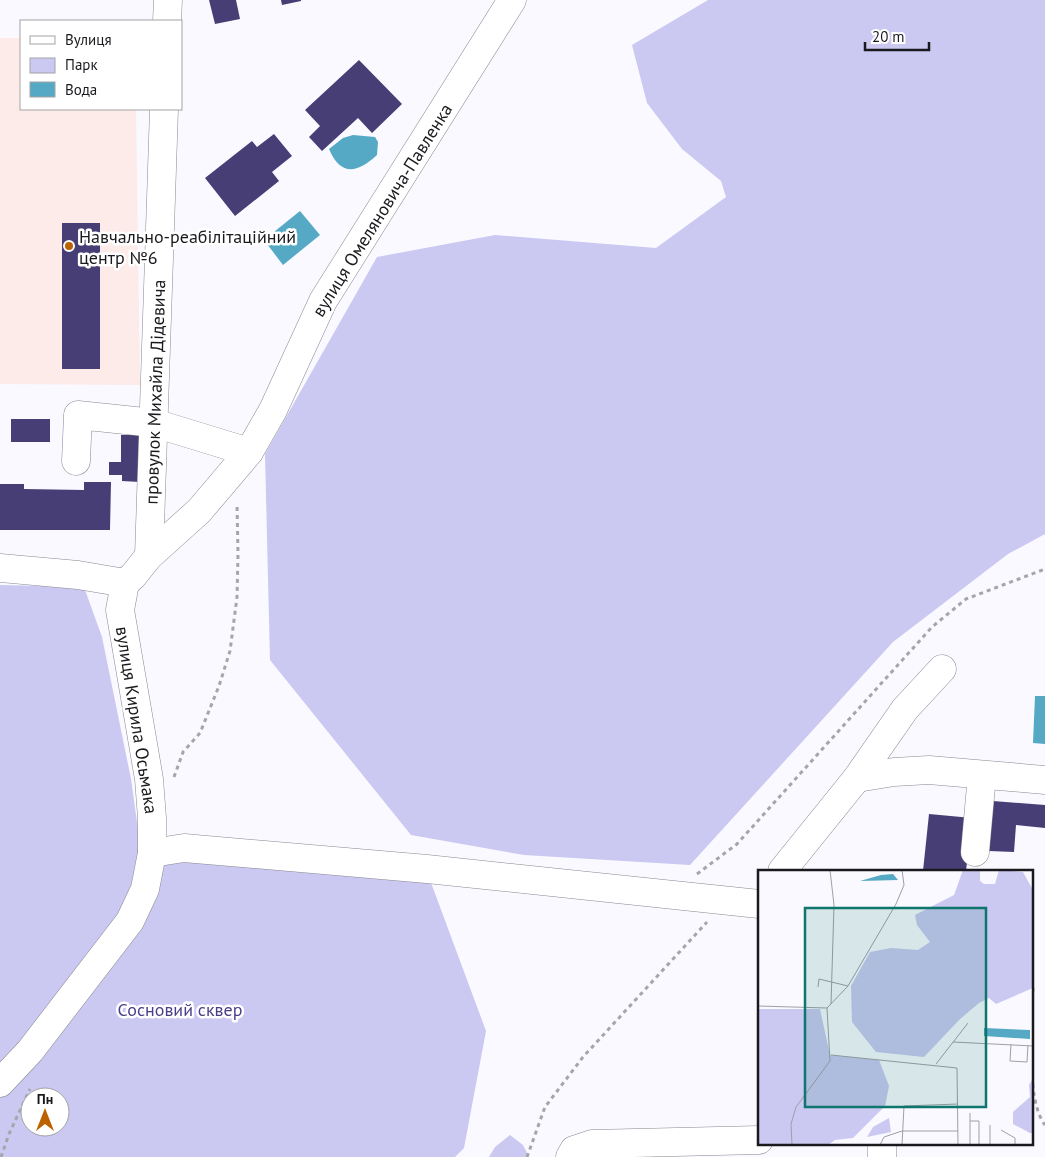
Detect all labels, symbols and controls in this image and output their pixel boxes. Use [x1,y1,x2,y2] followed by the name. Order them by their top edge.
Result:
[20,20,182,110] legend
[865,20,929,52] scale bar
[872,27,905,46] text: 20 m
[65,30,112,49] text: Вулиця
[65,55,98,74] text: Парк
[65,80,97,99] text: Вода
[307,99,457,321] street label: вулиця Омеляновича-Павленка
[79,225,296,269] place label: Навчально-реабілітаційний центр №6
[63,240,75,252] marker: Навчально-реабілітаційний центр №6
[140,279,170,505] street label: провулок Михайла Дідевича
[111,625,163,815] street label: вулиця Кирила Осьмака
[758,870,1032,1144] inset map
[118,998,242,1021] park label: Сосновий сквер
[20,1087,70,1137] north arrow
[37,1090,53,1108] text: Пн

